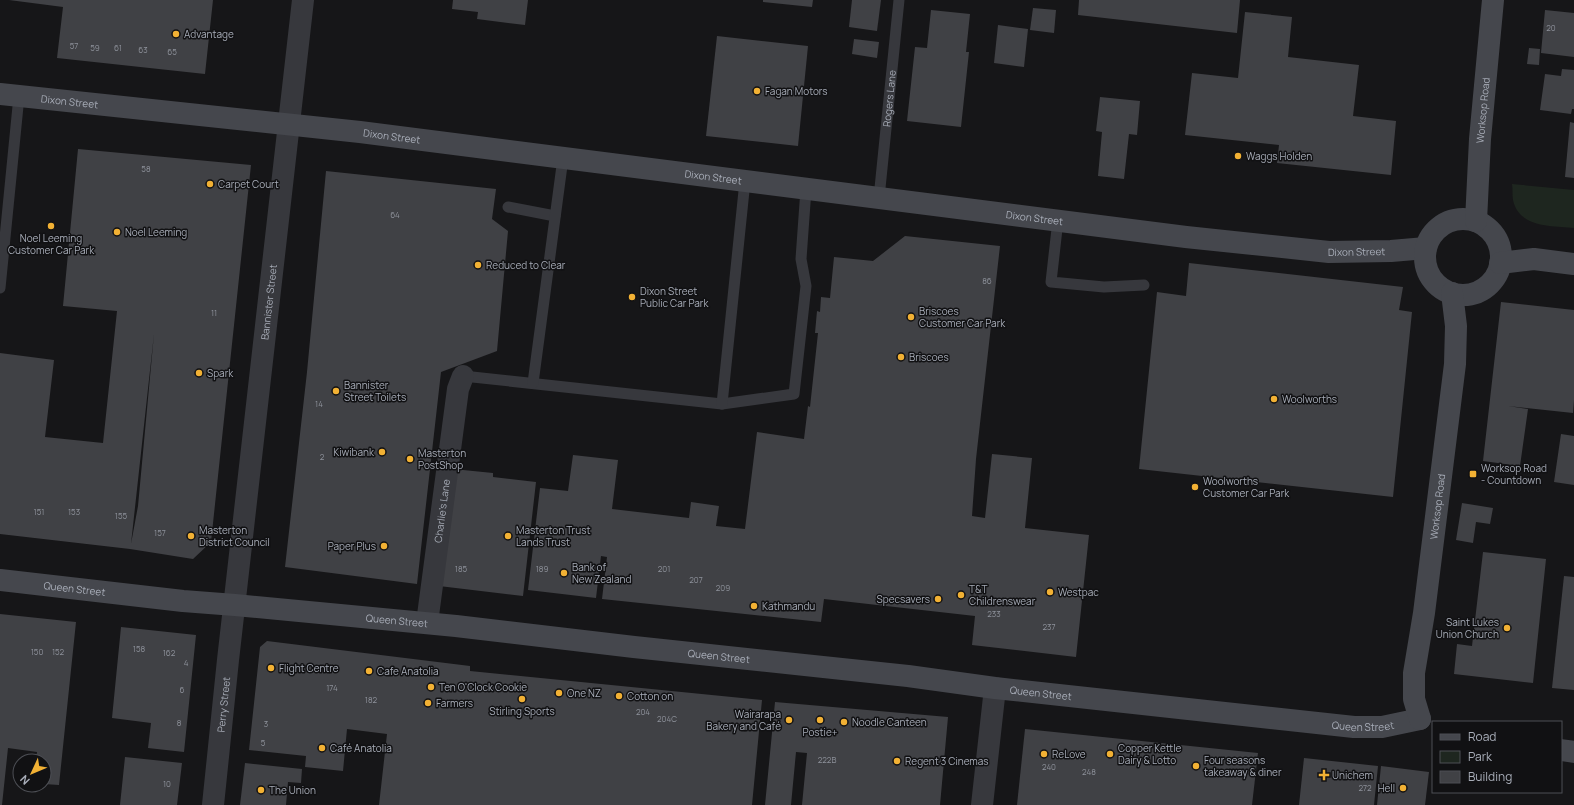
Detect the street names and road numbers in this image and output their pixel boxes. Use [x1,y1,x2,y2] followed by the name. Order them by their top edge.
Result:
[879,69,899,128] street label: Rogers Lane
[1473,77,1493,144] street label: Worksop Road
[40,91,99,111] street label: Dixon Street
[362,125,421,147] street label: Dixon Street
[684,166,743,187] street label: Dixon Street
[1005,207,1064,228] street label: Dixon Street
[1328,244,1385,259] street label: Dixon Street
[257,264,280,341] street label: Bannister Street
[1426,473,1448,540] street label: Worksop Road
[431,478,453,544] street label: Charlie's Lane
[43,578,106,599] street label: Queen Street
[365,610,429,630] street label: Queen Street
[687,646,751,666] street label: Queen Street
[214,676,233,733] street label: Perry Street
[1009,683,1072,703] street label: Queen Street
[1331,718,1395,734] street label: Queen Street

